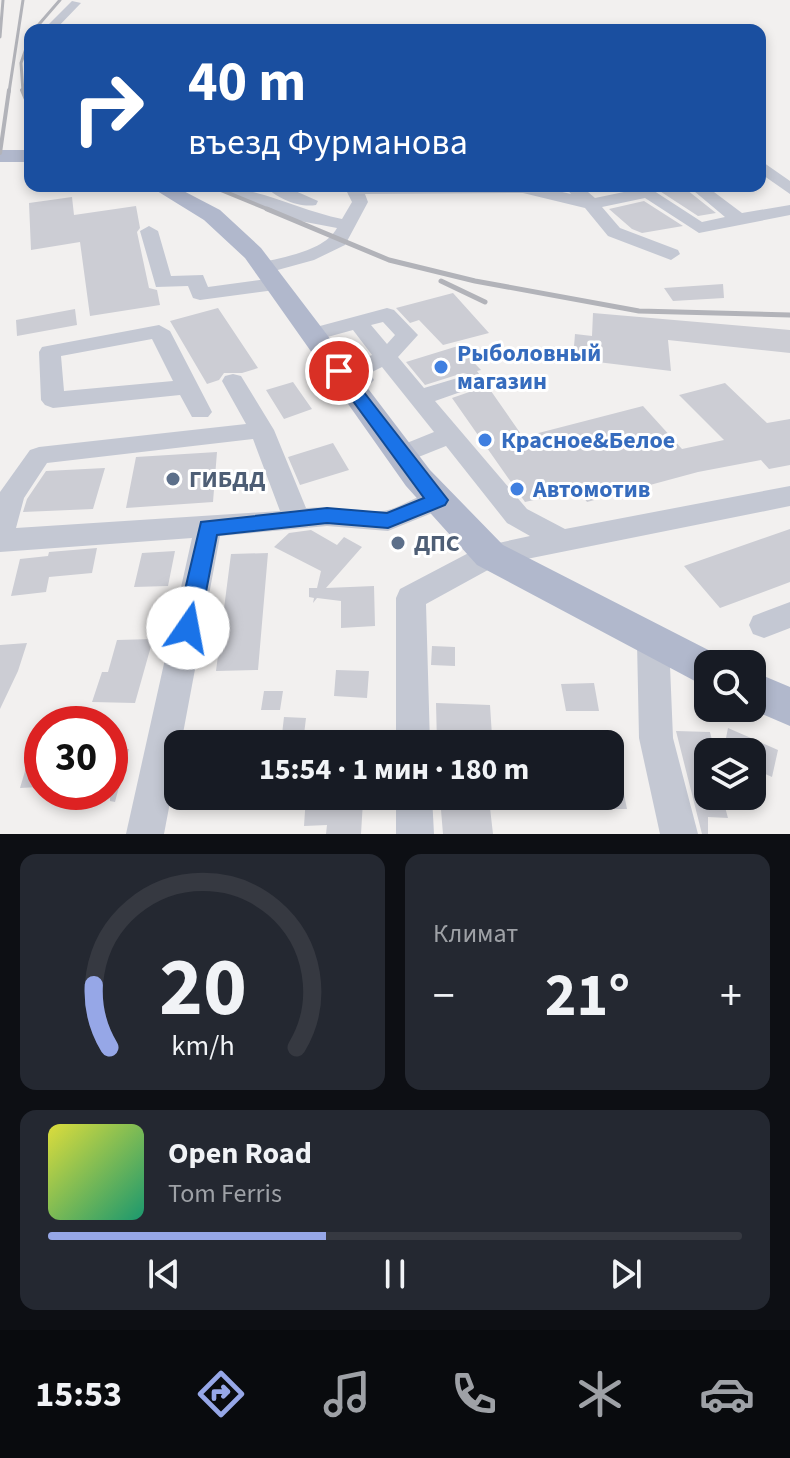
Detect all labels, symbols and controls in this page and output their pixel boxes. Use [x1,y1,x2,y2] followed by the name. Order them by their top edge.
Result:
[188,43,306,122] text: 40 m
[56,56,160,160] icon: right
[188,117,468,168] text: въезд Фурманова
[457,336,601,399] place label: Рыболовный магазин
[305,337,373,405] pin
[317,349,361,393] icon: arrive
[432,358,450,376] marker: Рыболовный магазин
[501,423,675,458] place label: Красное&Белое
[476,431,494,449] marker: Красное&Белое
[189,462,265,497] place label: ГИБДД
[164,470,182,488] marker: ГИБДД
[532,472,650,507] place label: Автомотив
[508,480,526,498] marker: Автомотив
[414,526,460,561] place label: ДПС
[389,534,407,552] marker: ДПС
[146,586,230,670] position arrow
[694,650,766,810] map controls
[694,650,766,722] button: search
[24,706,128,810] speed limit sign: 30
[694,738,766,810] button: layers
[259,748,529,791] text: 15:54 · 1 мин · 180 m
[433,915,518,952] text: Климат
[159,929,246,1047] text: 20
[545,954,630,1039] text: 21°
[433,965,455,1028] text: −
[720,965,742,1028] text: +
[171,1026,234,1066] text: km/h
[168,1132,312,1175] text: Open Road
[168,1175,282,1212] text: Tom Ferris
[142,1252,186,1296] icon: previous
[373,1252,417,1296] icon: pause
[604,1252,648,1296] icon: next
[193,1366,249,1422] icon: directions
[319,1366,375,1422] icon: music
[446,1366,502,1422] icon: phone
[572,1366,628,1422] icon: climate
[699,1366,755,1422] icon: car
[35,1369,122,1420] text: 15:53

